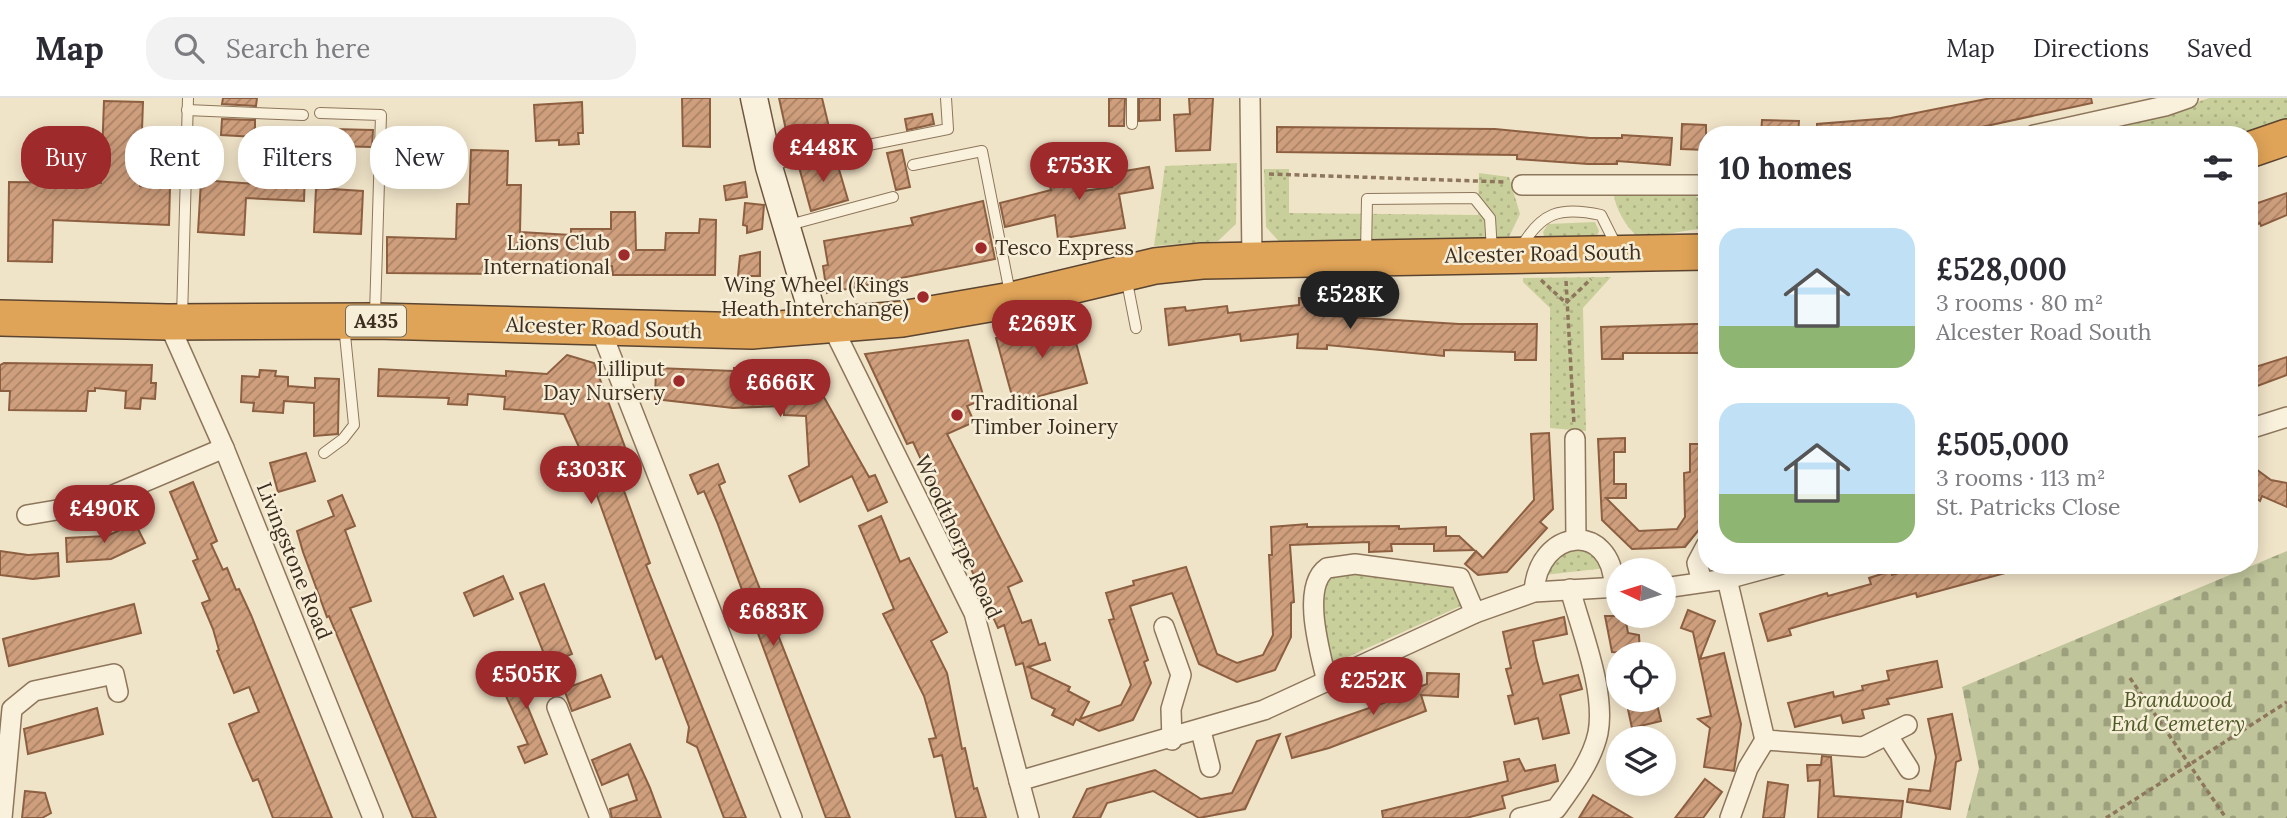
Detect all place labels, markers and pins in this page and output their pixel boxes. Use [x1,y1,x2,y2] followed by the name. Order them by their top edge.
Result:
[774,125,872,184] pin: £448K
[1030,142,1128,202] pin: £753K
[483,229,610,280] place label: Lions Club International
[995,234,1134,261] place label: Tesco Express
[973,240,989,256] marker: Tesco Express
[616,247,632,263] marker: Lions Club International
[721,271,909,322] place label: Wing Wheel (Kings Heath Interchange)
[1301,272,1399,331] pin: £528K
[915,289,931,305] marker: Wing Wheel (Kings Heath Interchange)
[993,300,1091,360] pin: £269K
[543,355,666,406] place label: Lilliput Day Nursery
[731,360,829,419] pin: £666K
[671,373,687,389] marker: Lilliput Day Nursery
[971,389,1118,440] place label: Traditional Timber Joinery
[949,407,965,423] marker: Traditional Timber Joinery
[542,446,640,506] pin: £303K
[55,486,153,545] pin: £490K
[724,588,822,648] pin: £683K
[477,652,575,711] pin: £505K
[1324,658,1422,717] pin: £252K

